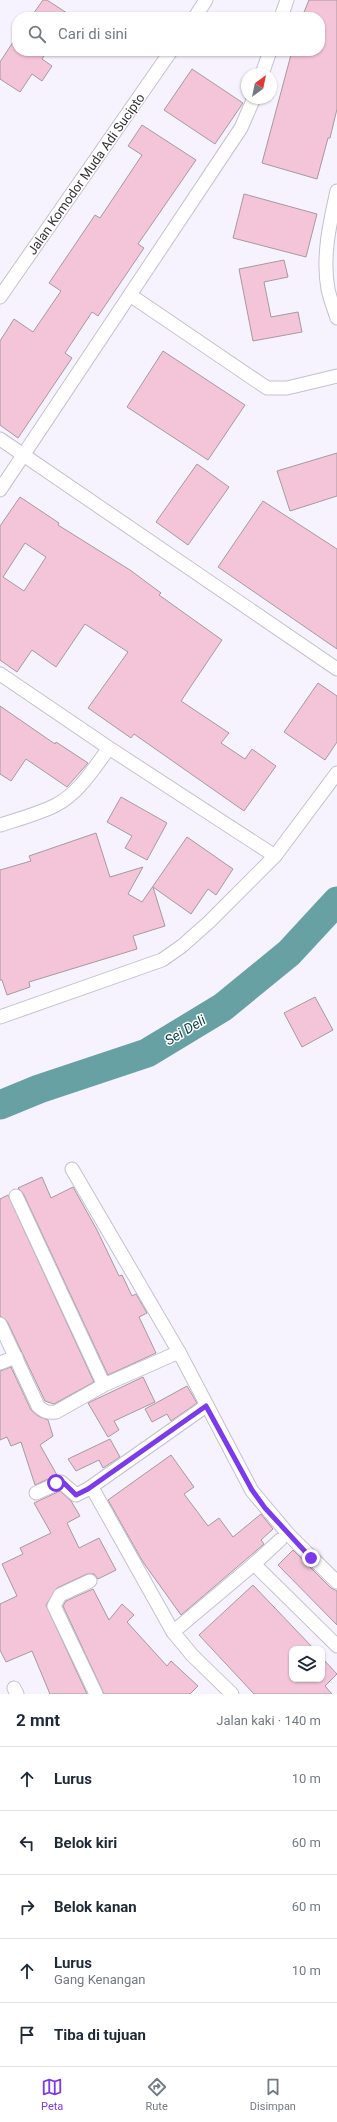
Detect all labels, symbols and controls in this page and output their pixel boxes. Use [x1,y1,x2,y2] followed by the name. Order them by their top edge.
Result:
[12,12,325,56] search box
[26,23,48,45] icon: search
[58,25,128,43] text: Cari di sini
[241,68,277,104] north arrow
[24,90,148,258] street label: Jalan Komodor Muda Adi Sucipto
[162,1011,209,1048] water label: Sei Deli
[47,1474,65,1492] route start
[302,1549,320,1567] route end
[289,1646,325,1682] map controls
[289,1646,325,1682] button: layers
[16,1710,60,1730] text: 2 mnt
[216,1713,321,1728] text: Jalan kaki · 140 m
[16,1768,38,1790] icon: ahead
[54,1770,92,1788] text: Lurus
[292,1771,321,1786] text: 10 m
[16,1832,38,1854] icon: left
[54,1834,117,1852] text: Belok kiri
[292,1835,321,1850] text: 60 m
[16,1896,38,1918] icon: right
[54,1898,137,1916] text: Belok kanan
[292,1899,321,1914] text: 60 m
[54,1954,92,1972] text: Lurus
[16,1960,38,1982] icon: ahead
[292,1963,321,1978] text: 10 m
[54,1972,146,1987] text: Gang Kenangan
[16,2024,38,2046] icon: arrive
[54,2026,146,2044] text: Tiba di tujuan
[41,2076,63,2113] tab: Peta
[145,2076,168,2113] tab: Rute
[250,2076,296,2113] tab: Disimpan

